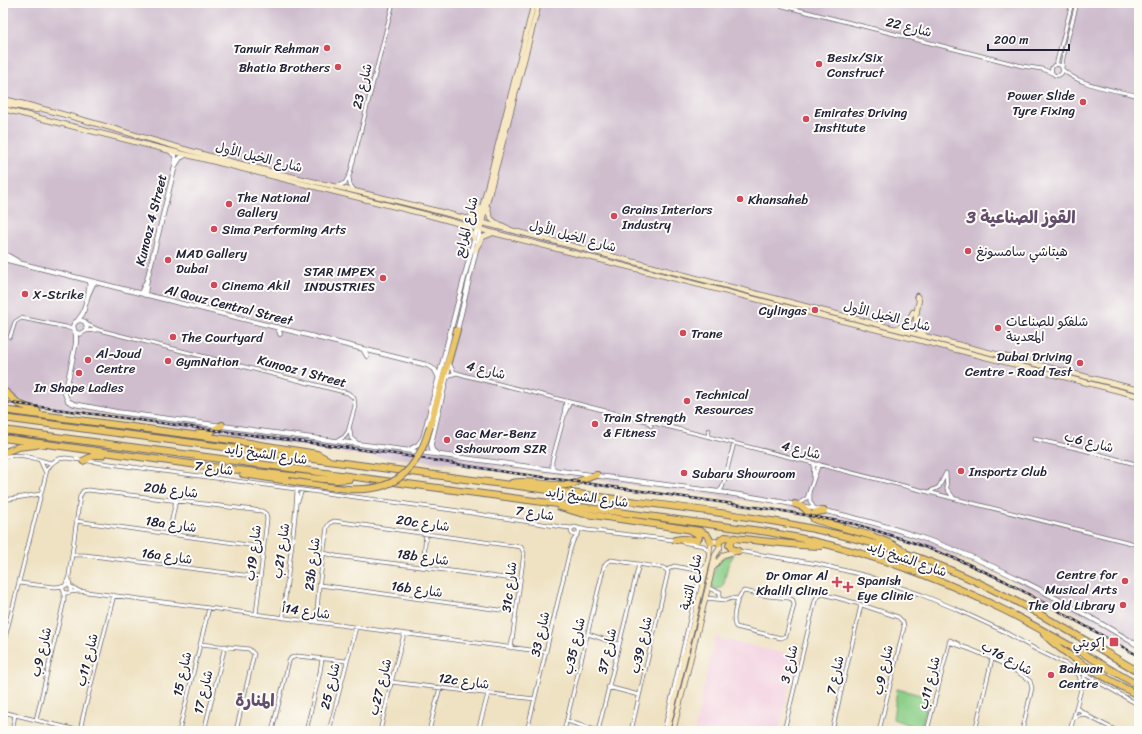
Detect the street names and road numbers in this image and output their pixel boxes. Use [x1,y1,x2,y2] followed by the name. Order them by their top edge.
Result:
[884,10,934,44] street label: شارع 22
[345,61,379,111] street label: شارع 23
[213,135,305,179] street label: شارع الخيل الأول
[128,171,174,268] street label: Kunooz 4 Street
[447,194,485,260] street label: شارع المرابع
[527,213,619,259] street label: شارع الخيل الأول
[162,278,296,332] street label: Al Qouz Central Street
[841,294,933,338] street label: شارع الخيل الأول
[255,348,349,394] street label: Kunooz 1 Street
[464,354,508,386] street label: شارع 4
[1062,425,1116,459] street label: شارع 6ب
[779,434,823,466] street label: شارع 4
[223,437,309,471] street label: شارع الشيخ زايد
[193,454,235,482] street label: شارع 7
[143,475,199,505] street label: 20b شارع
[544,480,630,514] street label: شارع الشيخ زايد
[514,499,556,527] street label: شارع 7
[395,508,451,538] street label: 20c شارع
[144,509,198,539] street label: 18a شارع
[266,522,296,580] street label: شارع 21ب
[238,524,268,582] street label: شارع 19ب
[864,535,950,583] street label: شارع الشيخ زايد
[297,536,327,592] street label: 23b شارع
[140,541,194,571] street label: 16a شارع
[396,542,450,572] street label: 18b شارع
[673,552,709,612] street label: شارع الثنية
[494,560,524,614] street label: 31c شارع
[390,574,444,604] street label: 16b شارع
[280,596,332,626] street label: شارع 14أ
[524,609,556,659] street label: شارع 33
[623,614,659,676] street label: شارع 39ب
[556,615,592,677] street label: شارع 35ب
[24,625,58,679] street label: شارع 9ب
[591,626,623,676] street label: شارع 37
[69,631,105,689] street label: شارع 11ب
[977,634,1037,682] street label: شارع 16ب
[773,643,805,685] street label: شارع 3
[866,643,900,697] street label: شارع 9ب
[166,649,198,699] street label: شارع 15
[819,653,851,697] street label: شارع 7
[911,654,947,712] street label: شارع 11ب
[362,656,398,718] street label: شارع 27ب
[313,660,347,712] street label: شارع 25
[437,666,491,696] street label: 12c شارع
[186,668,220,716] street label: شارع 17

